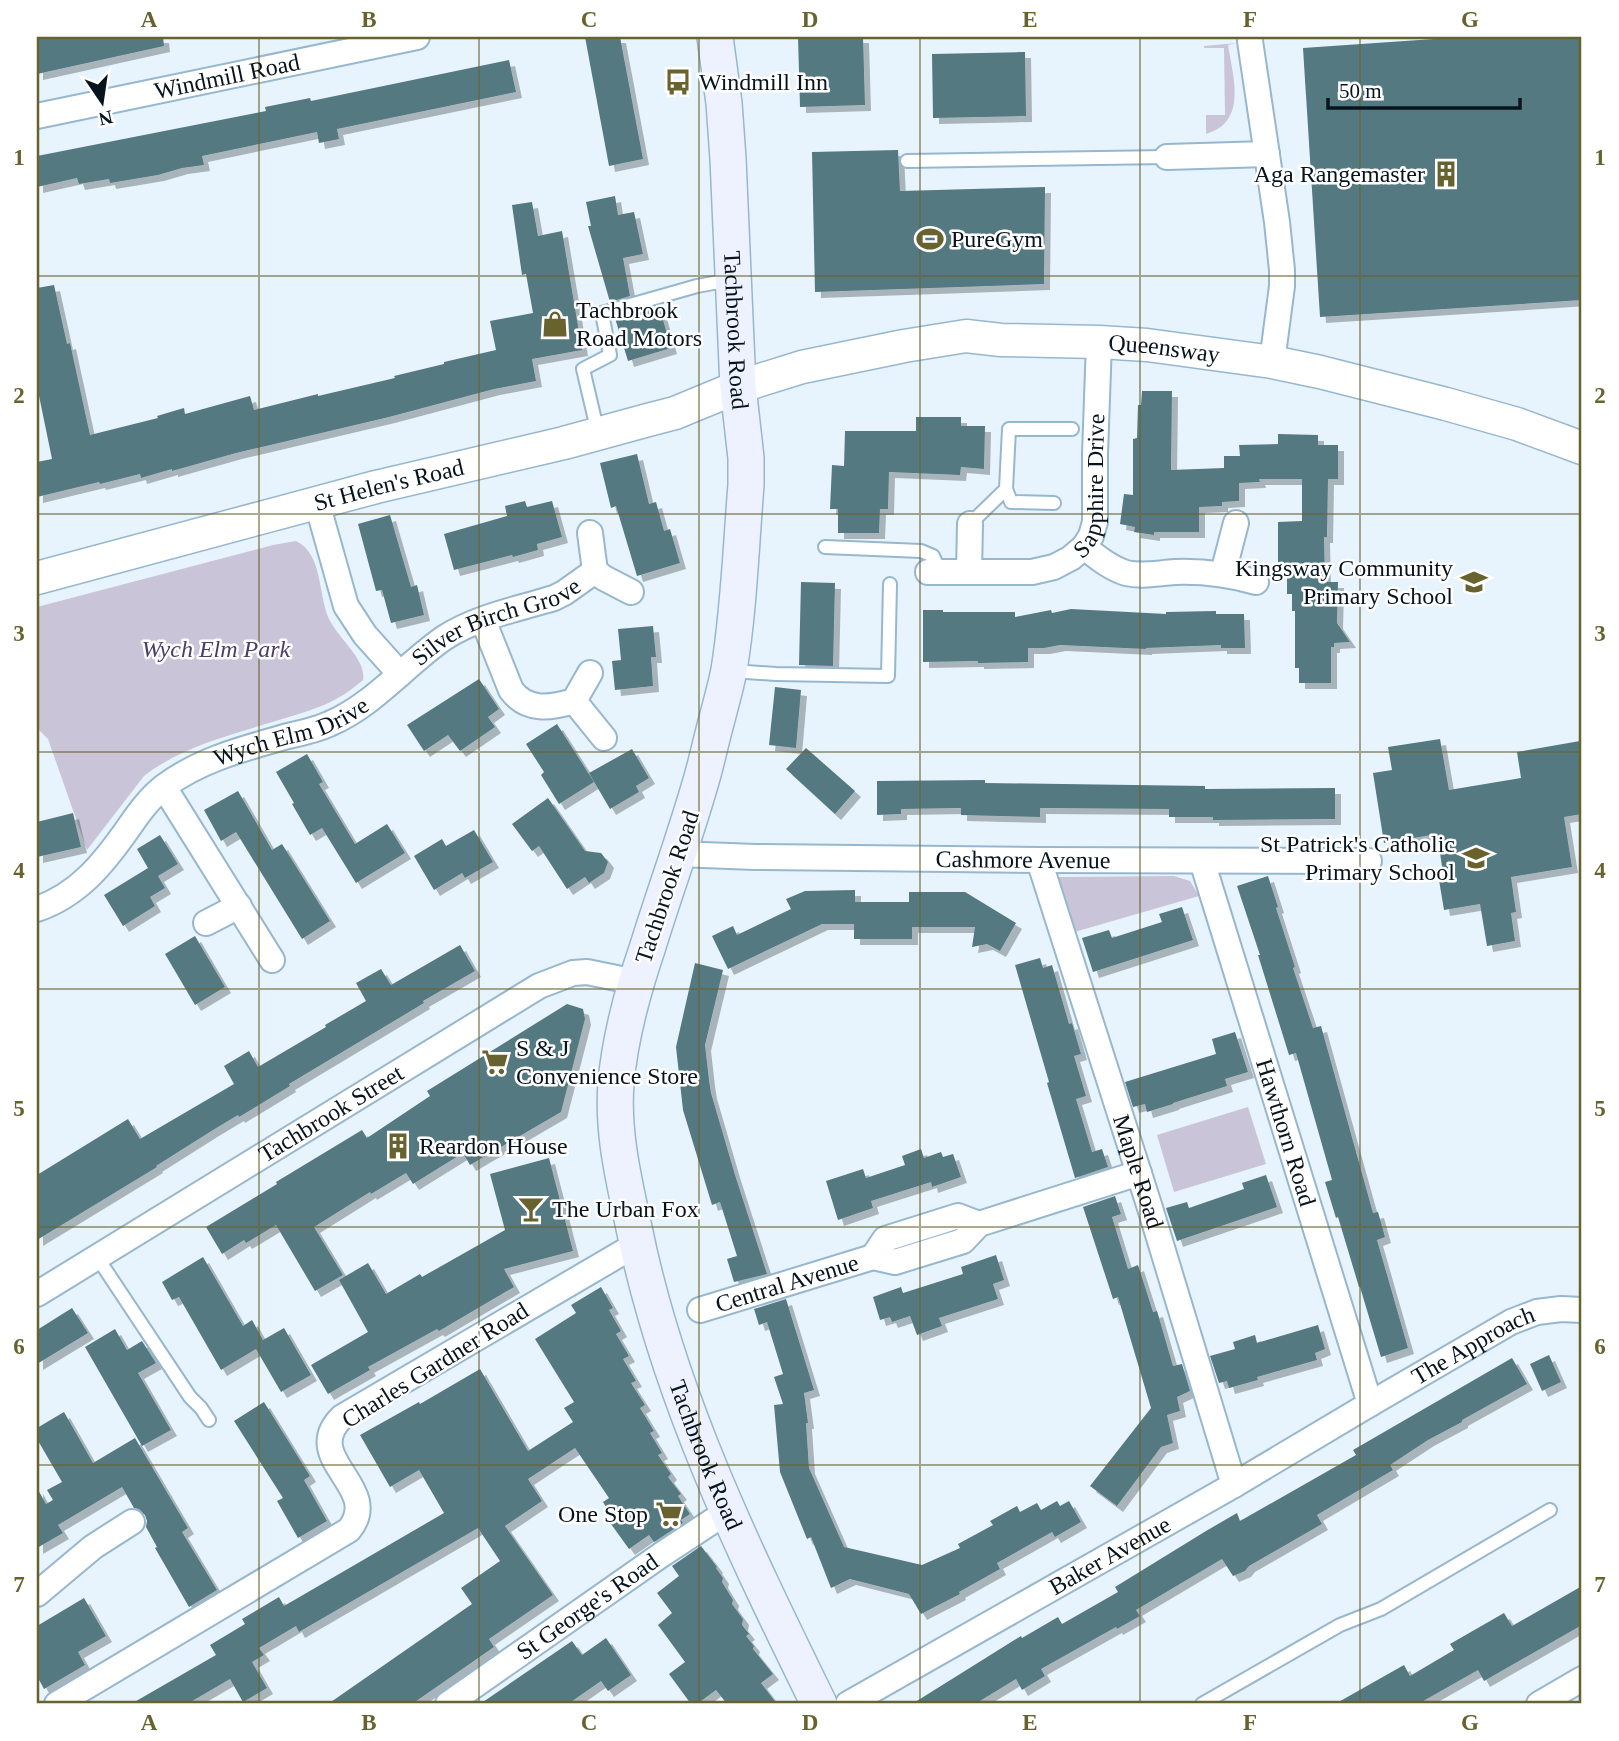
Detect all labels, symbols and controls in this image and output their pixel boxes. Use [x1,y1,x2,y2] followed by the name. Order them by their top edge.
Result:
[141,7,158,32] text: A
[361,7,377,32] text: B
[581,7,597,32] text: C
[802,7,818,32] text: D
[1022,7,1038,32] text: E
[1243,7,1257,32] text: F
[1461,7,1479,32] text: G
[152,49,302,104] street label: Windmill Road
[66,66,136,136] north arrow
[1328,66,1521,110] scale bar
[663,67,693,97] bus stop icon: Windmill Inn
[699,69,828,95] place label: Windmill Inn
[1339,79,1382,103] text: 50 m
[96,106,115,130] text: N
[13,145,25,170] text: 1
[1594,145,1606,170] text: 1
[1431,159,1461,189] building icon: Aga Rangemaster
[1254,161,1425,187] place label: Aga Rangemaster
[915,224,945,254] sports icon: PureGym
[951,226,1043,252] place label: PureGym
[719,250,753,411] street label: Tachbrook Road
[576,297,702,351] place label: Tachbrook Road Motors
[540,309,570,339] shop icon: Tachbrook Road Motors
[1108,330,1222,368] street label: Queensway
[13,383,25,408] text: 2
[1594,383,1606,408] text: 2
[1068,413,1109,563] street label: Sapphire Drive
[311,454,466,516] street label: St Helen's Road
[1235,555,1453,609] place label: Kingsway Community Primary School
[1459,567,1489,597] school or university icon: Kingsway Community Primary School
[406,573,585,671] street label: Silver Birch Grove
[13,621,25,646] text: 3
[1594,621,1606,646] text: 3
[142,636,291,662] park label: Wych Elm Park
[210,692,373,771] street label: Wych Elm Drive
[630,807,704,967] street label: Tachbrook Road
[1260,831,1455,885] place label: St Patrick's Catholic Primary School
[1461,843,1491,873] school or university icon: St Patrick's Catholic Primary School
[935,846,1110,873] street label: Cashmore Avenue
[13,858,25,883] text: 4
[1594,858,1606,883] text: 4
[516,1035,698,1089] place label: S & J Convenience Store
[480,1047,510,1077] supermarket icon: S & J Convenience Store
[1251,1056,1321,1209] street label: Hawthorn Road
[254,1059,408,1168] street label: Tachbrook Street
[13,1096,25,1121] text: 5
[1594,1096,1606,1121] text: 5
[1108,1111,1168,1232] street label: Maple Road
[383,1131,413,1161] building icon: Reardon House
[419,1133,568,1159] place label: Reardon House
[516,1194,546,1224] bar icon: The Urban Fox
[552,1196,699,1222] place label: The Urban Fox
[712,1249,862,1317] street label: Central Avenue
[337,1297,533,1433] street label: Charles Gardner Road
[1407,1301,1538,1390] street label: The Approach
[13,1334,25,1359] text: 6
[1594,1334,1606,1359] text: 6
[664,1377,747,1534] street label: Tachbrook Road
[654,1499,684,1529] supermarket icon: One Stop
[558,1501,648,1527] place label: One Stop
[1045,1511,1175,1600] street label: Baker Avenue
[512,1548,663,1665] street label: St George's Road
[13,1572,25,1597] text: 7
[1594,1572,1606,1597] text: 7
[141,1710,158,1735] text: A
[361,1710,377,1735] text: B
[581,1710,597,1735] text: C
[802,1710,818,1735] text: D
[1022,1710,1038,1735] text: E
[1243,1710,1257,1735] text: F
[1461,1710,1479,1735] text: G

